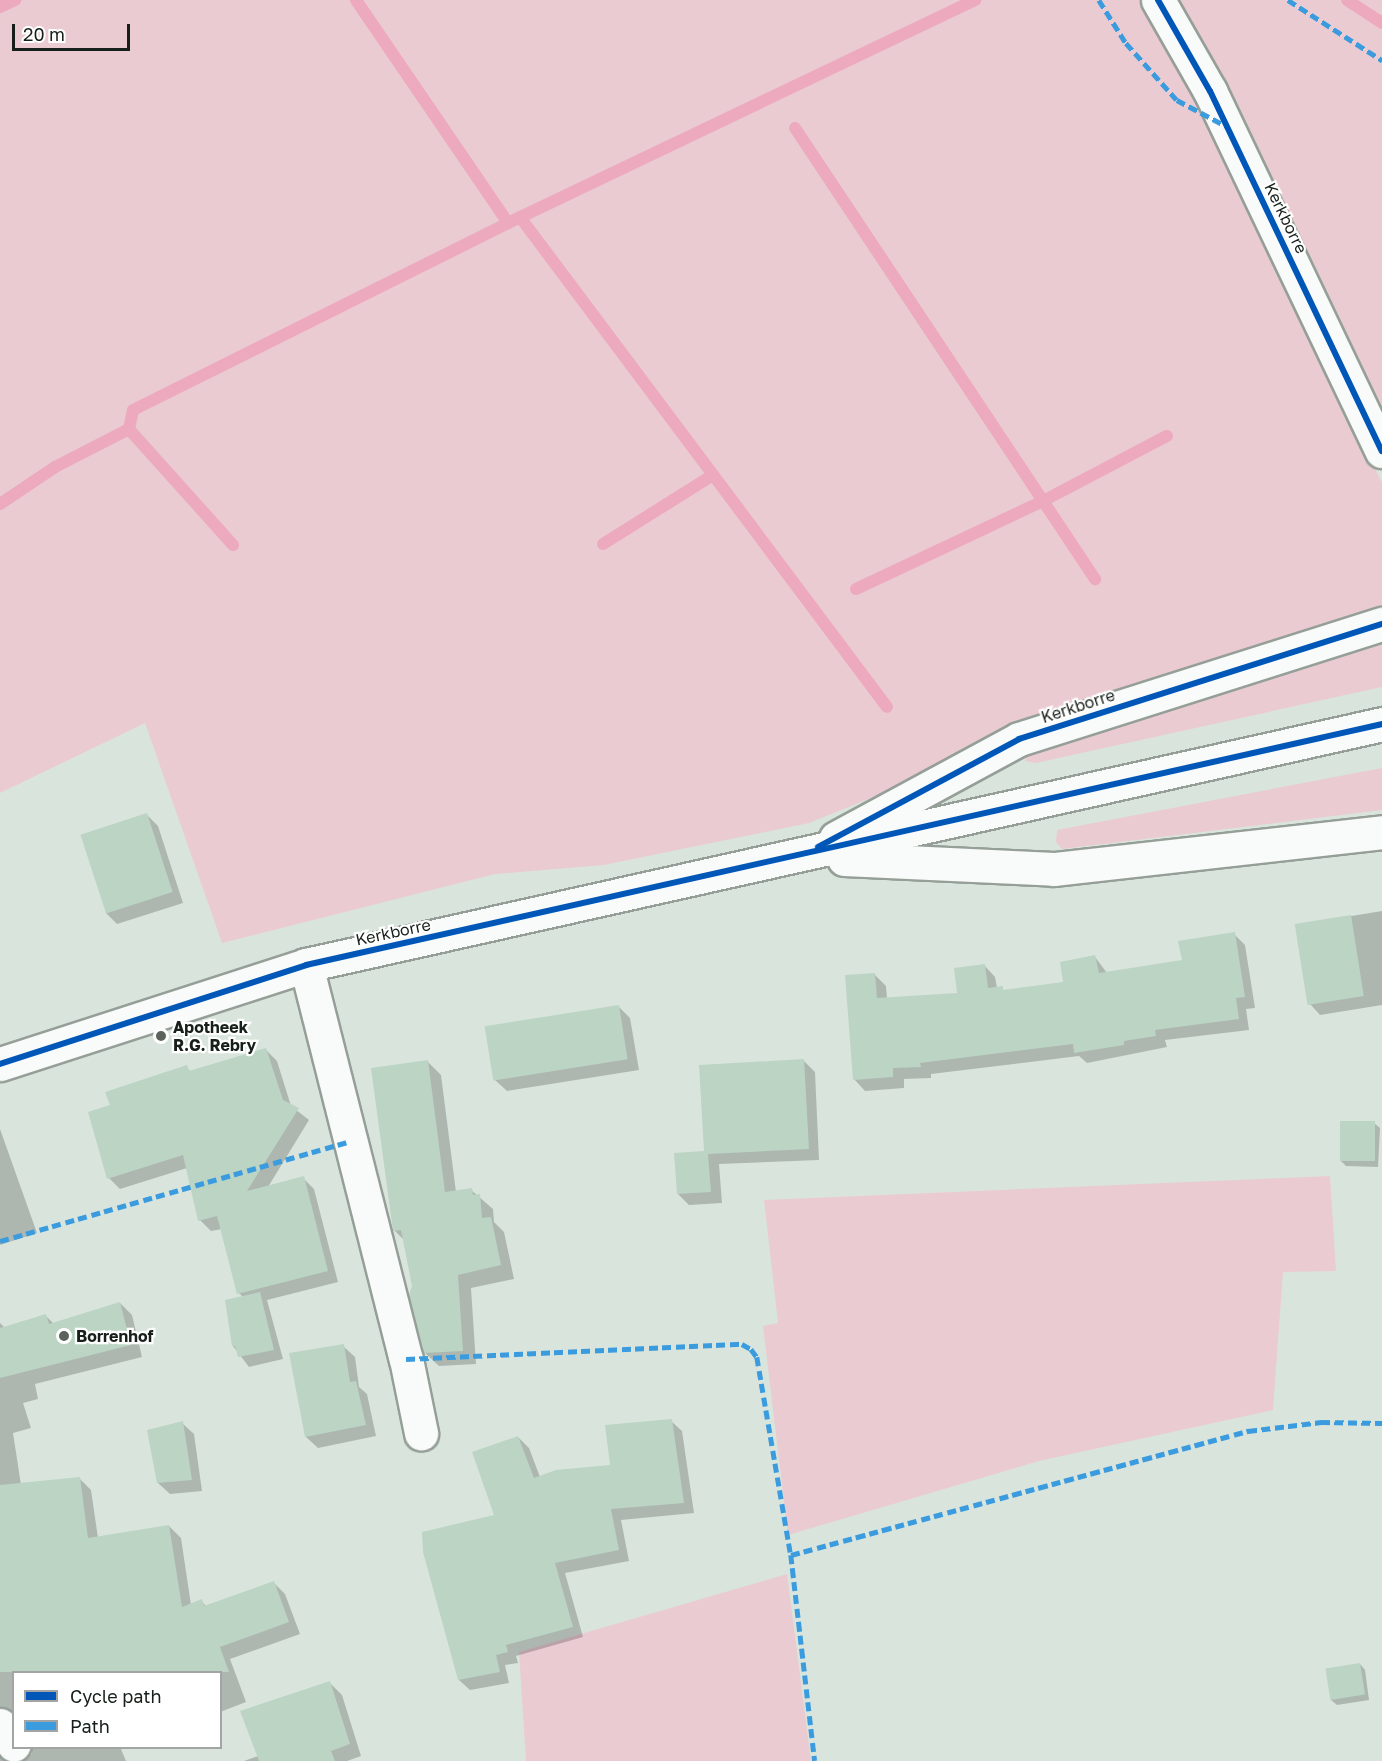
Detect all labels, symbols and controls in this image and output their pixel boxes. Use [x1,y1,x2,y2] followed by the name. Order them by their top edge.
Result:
[15,12,134,50] scale bar
[23,23,65,45] text: 20 m
[1261,179,1311,257] street label: Kerkborre
[1039,685,1117,727] street label: Kerkborre
[354,915,432,949] street label: Kerkborre
[173,1017,256,1055] place label: Apotheek R.G. Rebry
[154,1029,168,1043] marker: Apotheek R.G. Rebry
[76,1326,153,1346] place label: Borrenhof
[57,1329,71,1343] marker: Borrenhof
[12,1671,222,1749] legend
[70,1685,162,1707] text: Cycle path
[70,1715,110,1737] text: Path

